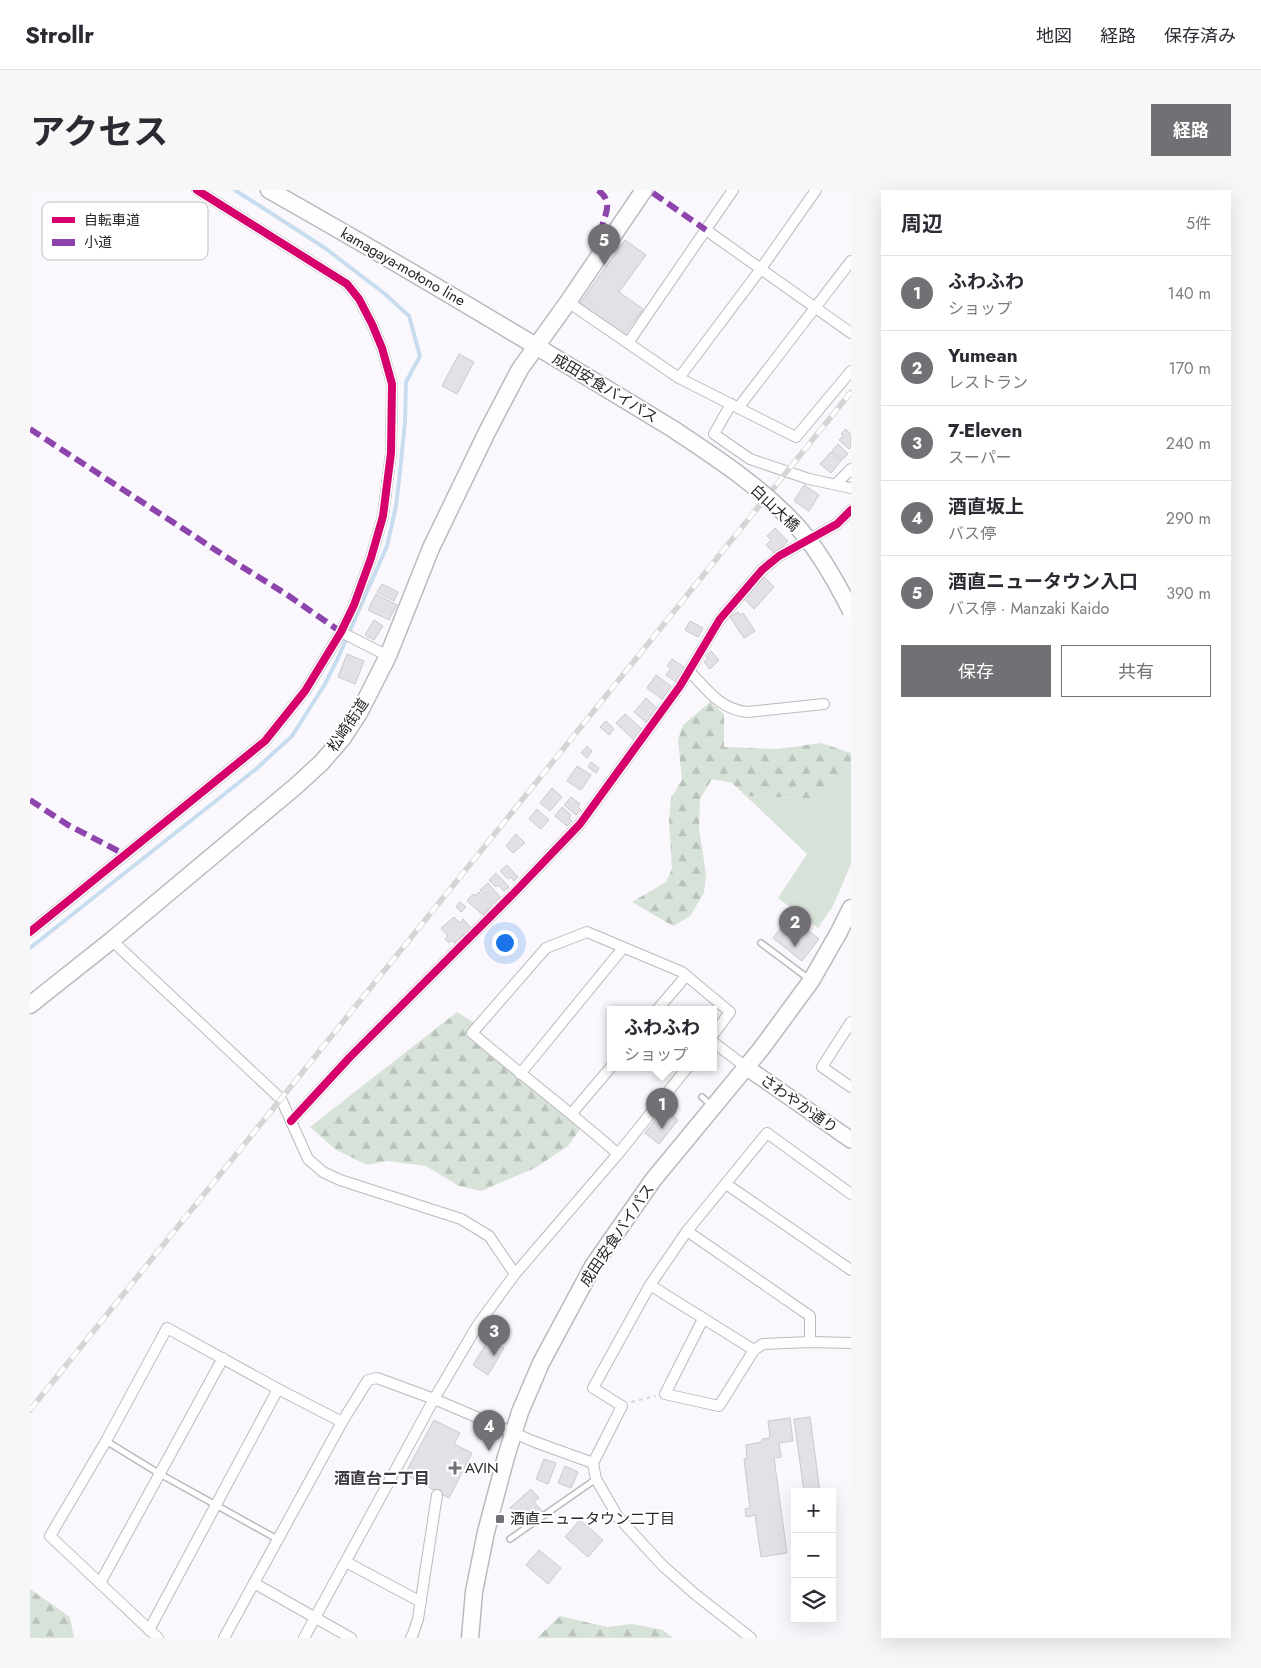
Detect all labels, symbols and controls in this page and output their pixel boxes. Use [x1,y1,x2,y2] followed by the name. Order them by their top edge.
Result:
[25,17,94,52] text: Strollr
[1036,23,1072,49] text: 地図
[1100,23,1136,49] text: 経路
[1164,23,1236,49] text: 保存済み
[1151,104,1231,156] button: 経路
[30,107,168,157] text: アクセス
[42,202,208,260] legend
[901,209,943,239] text: 周辺
[84,210,140,230] text: 自転車道
[1186,212,1211,235] text: 5件
[337,222,470,312] street label: kamagaya-motono line
[588,224,620,265] pin: 5
[84,232,112,252] text: 小道
[948,268,1024,295] text: ふわふわ
[913,282,921,305] text: 1
[1168,282,1211,305] text: 140 m
[948,297,1012,320] text: ショップ
[948,342,1018,369] text: Yumean
[548,348,662,428] street label: 成田安食バイパス
[912,357,922,380] text: 2
[1169,357,1211,380] text: 170 m
[948,371,1028,394] text: レストラン
[948,417,1022,444] text: 7-Eleven
[912,432,922,455] text: 3
[1166,432,1211,455] text: 240 m
[948,446,1012,469] text: スーパー
[746,479,804,537] street label: 白山大橋
[948,493,1024,520] text: 酒直坂上
[911,507,923,530] text: 4
[1166,507,1211,530] text: 290 m
[948,522,996,545] text: バス停
[948,568,1138,595] text: 酒直ニュータウン入口
[912,582,922,605] text: 5
[1166,582,1211,605] text: 390 m
[948,597,1109,620] text: バス停 · Manzaki Kaido
[901,645,1051,697] button: 保存
[1061,645,1211,697] button: 共有
[322,694,374,756] street label: 松崎街道
[779,906,811,947] pin: 2
[492,930,518,956] your location
[607,1006,717,1071] popup
[624,1014,700,1041] text: ふわふわ
[624,1043,688,1066] text: ショップ
[756,1069,842,1139] street label: さわやか通り
[646,1088,678,1129] pin: 1
[574,1179,660,1291] street label: 成田安食バイパス
[478,1315,510,1356] pin: 3
[473,1410,505,1451] pin: 4
[465,1457,499,1479] place label: AVIN
[449,1462,461,1474] marker: AVIN
[334,1467,430,1490] district label: 酒直台二丁目
[791,1488,836,1623] map controls
[791,1488,836,1533] button: +
[510,1508,675,1530] place label: 酒直ニュータウン二丁目
[494,1513,506,1525] marker: 酒直ニュータウン二丁目
[791,1533,836,1578] button: −
[791,1578,836,1623] button: layers

